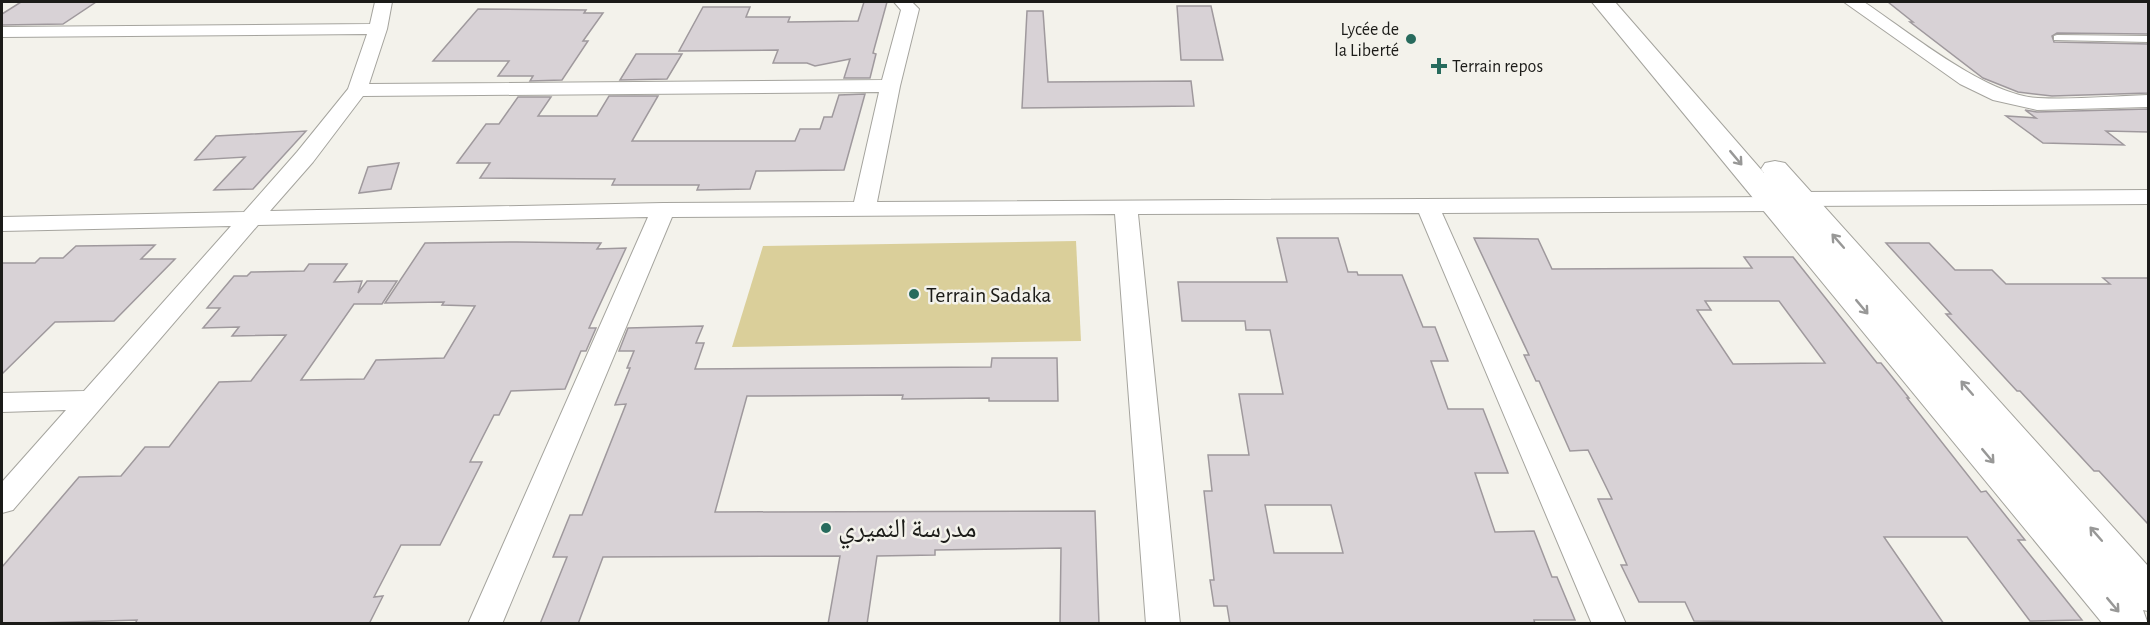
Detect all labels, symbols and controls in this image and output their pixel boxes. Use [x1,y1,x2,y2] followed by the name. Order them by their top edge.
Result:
[1334,21,1399,60] place label: Lycée de la Liberté
[1404,32,1418,46] marker: Lycée de la Liberté
[1430,57,1448,75] marker: Terrain repos
[1452,58,1543,76] place label: Terrain repos
[1729,150,1743,165] one-way arrow
[1831,234,1845,249] one-way arrow
[926,284,1051,306] place label: Terrain Sadaka
[907,287,921,301] marker: Terrain Sadaka
[1855,299,1869,314] one-way arrow
[1960,380,1974,395] one-way arrow
[1981,448,1994,464] one-way arrow
[838,515,976,549] place label: مدرسة النميري
[819,521,833,535] marker: مدرسة النميري
[2089,527,2103,542] one-way arrow
[2107,597,2120,613] one-way arrow

